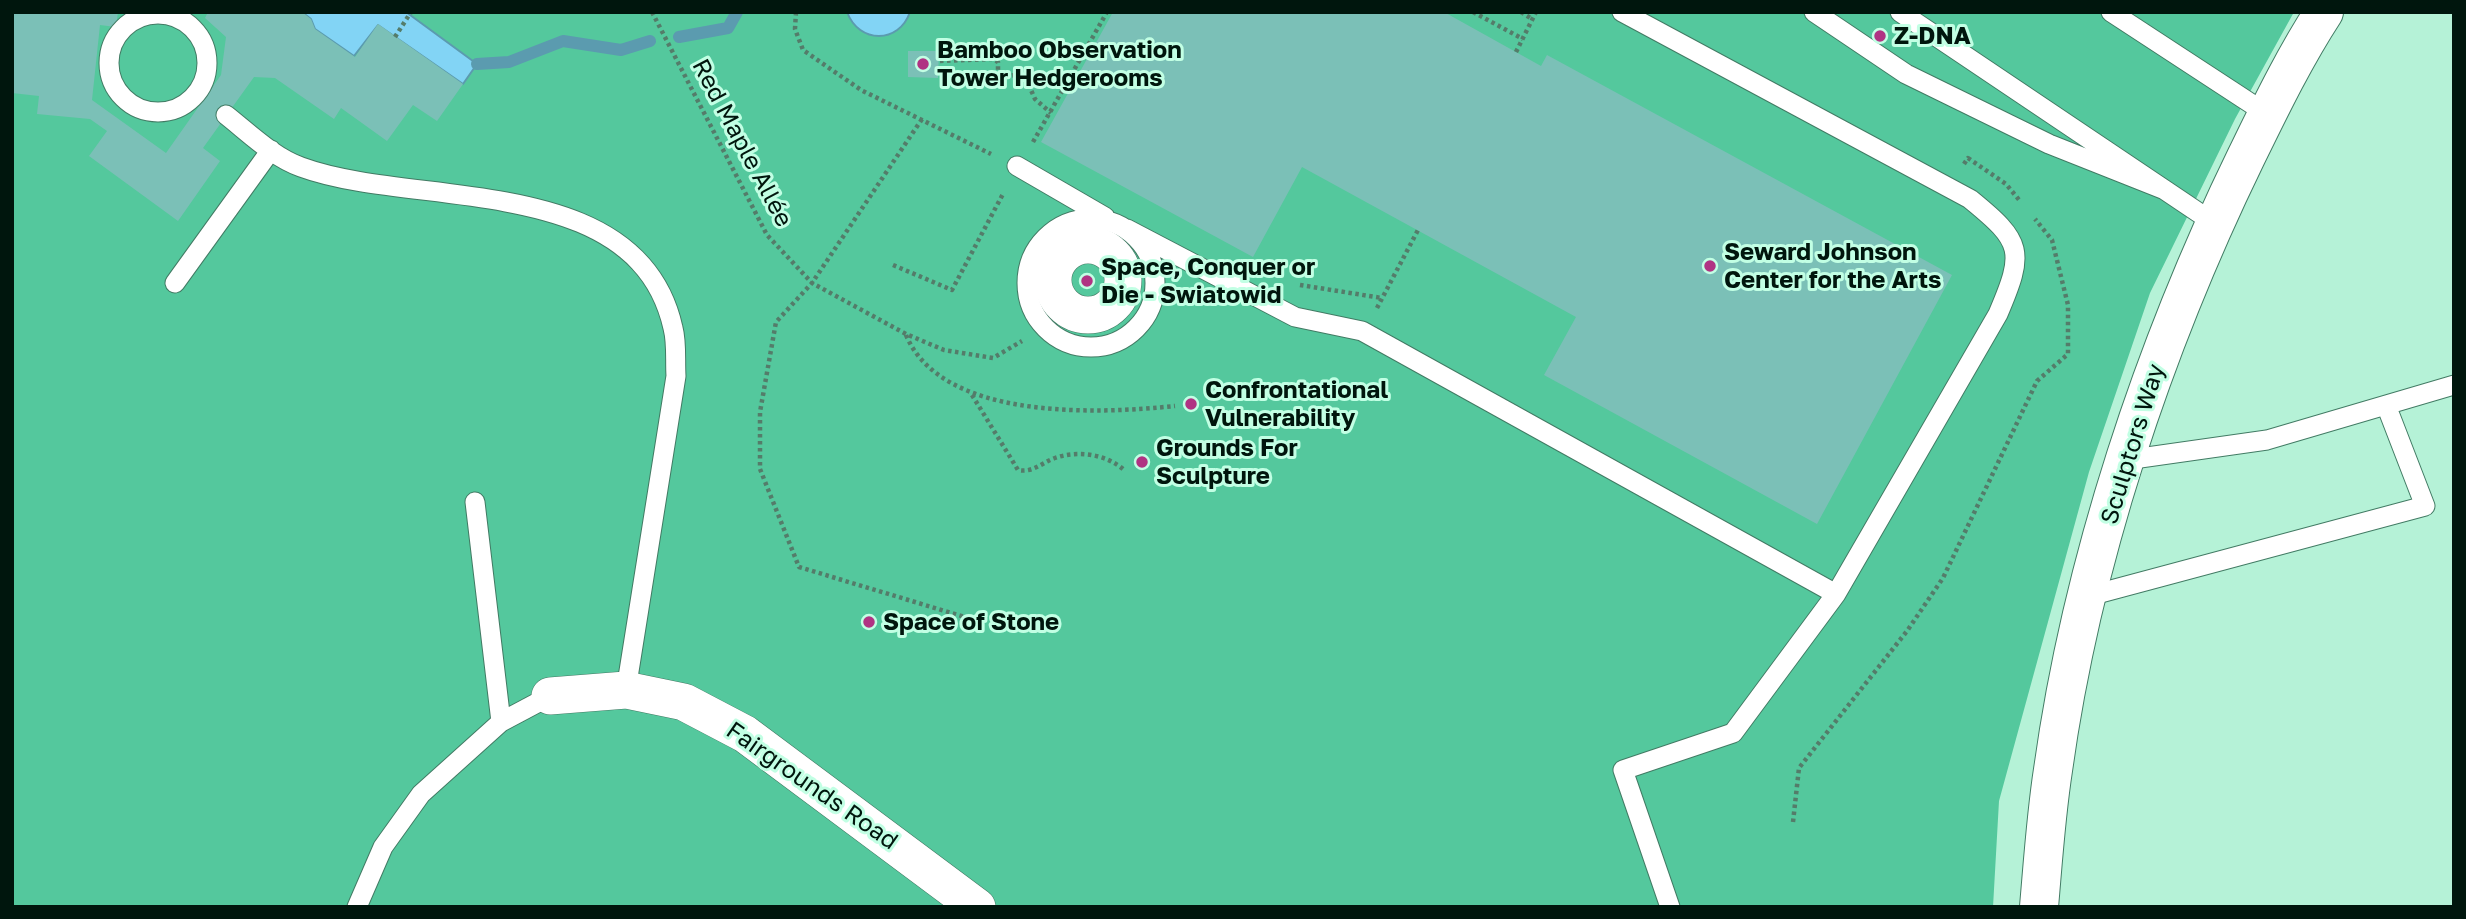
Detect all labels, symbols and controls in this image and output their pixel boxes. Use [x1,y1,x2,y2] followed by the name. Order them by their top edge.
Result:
[1894,22,1971,50] place label: Z-DNA
[1872,28,1888,44] marker: Z-DNA
[937,36,1182,92] place label: Bamboo Observation Tower Hedgerooms
[686,54,798,232] street label: Red Maple Allée
[915,56,931,72] marker: Bamboo Observation Tower Hedgerooms
[1724,238,1941,294] place label: Seward Johnson Center for the Arts
[1101,253,1315,309] place label: Space, Conquer or Die - Swiatowid
[1702,258,1718,274] marker: Seward Johnson Center for the Arts
[1079,273,1095,289] marker: Space, Conquer or Die - Swiatowid
[2095,360,2171,528] street label: Sculptors Way
[1205,376,1388,432] place label: Confrontational Vulnerability
[1183,396,1199,412] marker: Confrontational Vulnerability
[1156,434,1298,490] place label: Grounds For Sculpture
[1134,454,1150,470] marker: Grounds For Sculpture
[883,608,1059,636] place label: Space of Stone
[861,614,877,630] marker: Space of Stone
[721,716,903,856] street label: Fairgrounds Road

